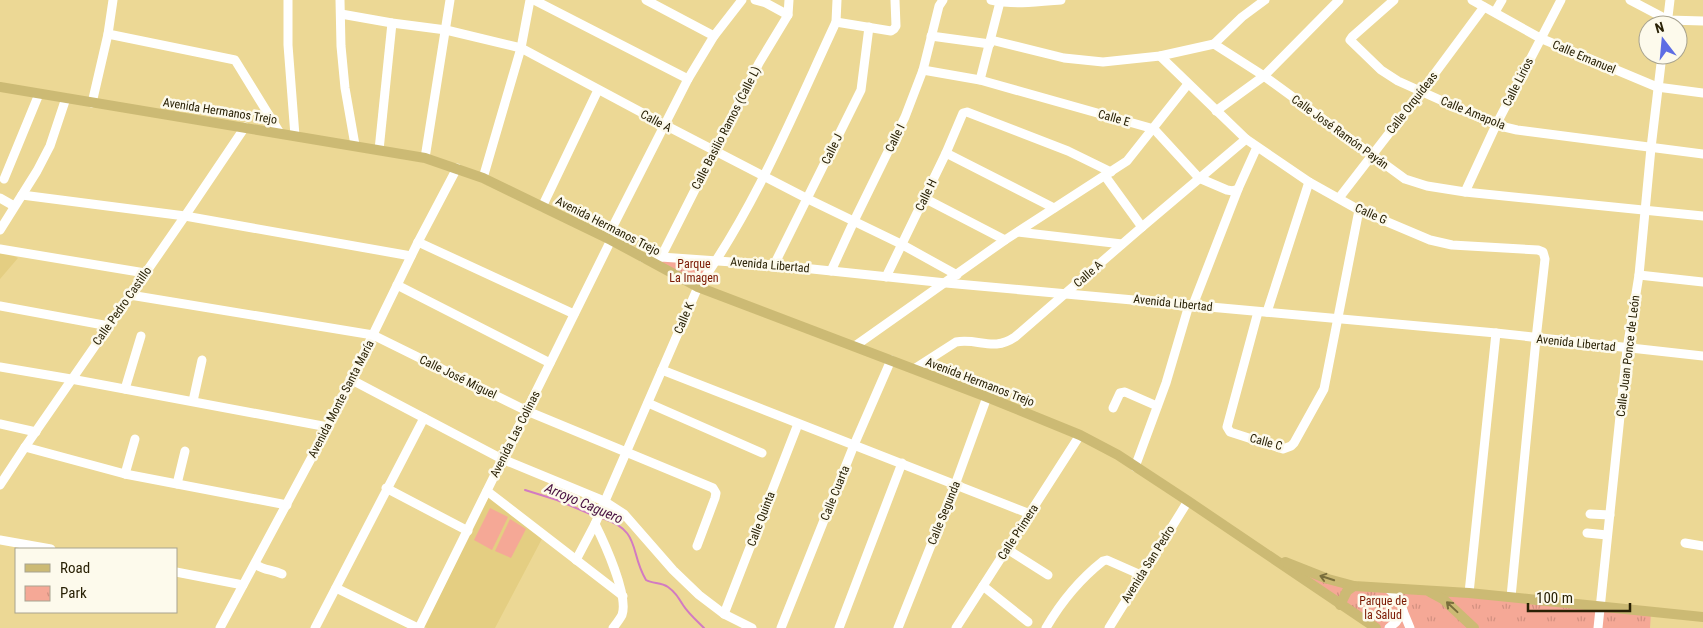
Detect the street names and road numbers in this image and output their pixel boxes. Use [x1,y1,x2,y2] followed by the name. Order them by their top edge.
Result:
[1550,37,1618,77] street label: Calle Emanuel
[1500,55,1536,109] street label: Calle Lirios
[689,64,763,192] street label: Calle Basilio Ramos (Calle L)
[1384,69,1440,137] street label: Calle Orquídeas
[1289,92,1391,172] street label: Calle José Ramón Payán
[1439,94,1508,132] street label: Calle Amapola
[162,95,278,127] street label: Avenida Hermanos Trejo
[638,107,674,135] street label: Calle A
[1096,107,1132,129] street label: Calle E
[882,122,908,154] street label: Calle I
[819,131,845,167] street label: Calle J
[912,177,940,213] street label: Calle H
[553,194,663,258] street label: Avenida Hermanos Trejo
[1353,201,1389,227] street label: Calle G
[730,255,810,275] street label: Avenida Libertad
[1071,258,1105,290] street label: Calle A
[90,264,154,348] street label: Calle Pedro Castillo
[1133,292,1213,314] street label: Avenida Libertad
[1614,294,1642,417] street label: Calle Juan Ponce de León
[671,300,697,336] street label: Calle K
[1536,332,1616,354] street label: Avenida Libertad
[305,338,377,460] street label: Avenida Monte Santa María
[417,352,499,402] street label: Calle José Miguel
[924,355,1036,409] street label: Avenida Hermanos Trejo
[487,388,543,480] street label: Avenida Las Colinas
[1248,431,1284,453] street label: Calle C
[818,463,852,523] street label: Calle Cuarta
[925,479,963,547] street label: Calle Segunda
[744,490,778,548] street label: Calle Quinta
[995,501,1041,562] street label: Calle Primera
[1119,523,1177,605] street label: Avenida San Pedro

